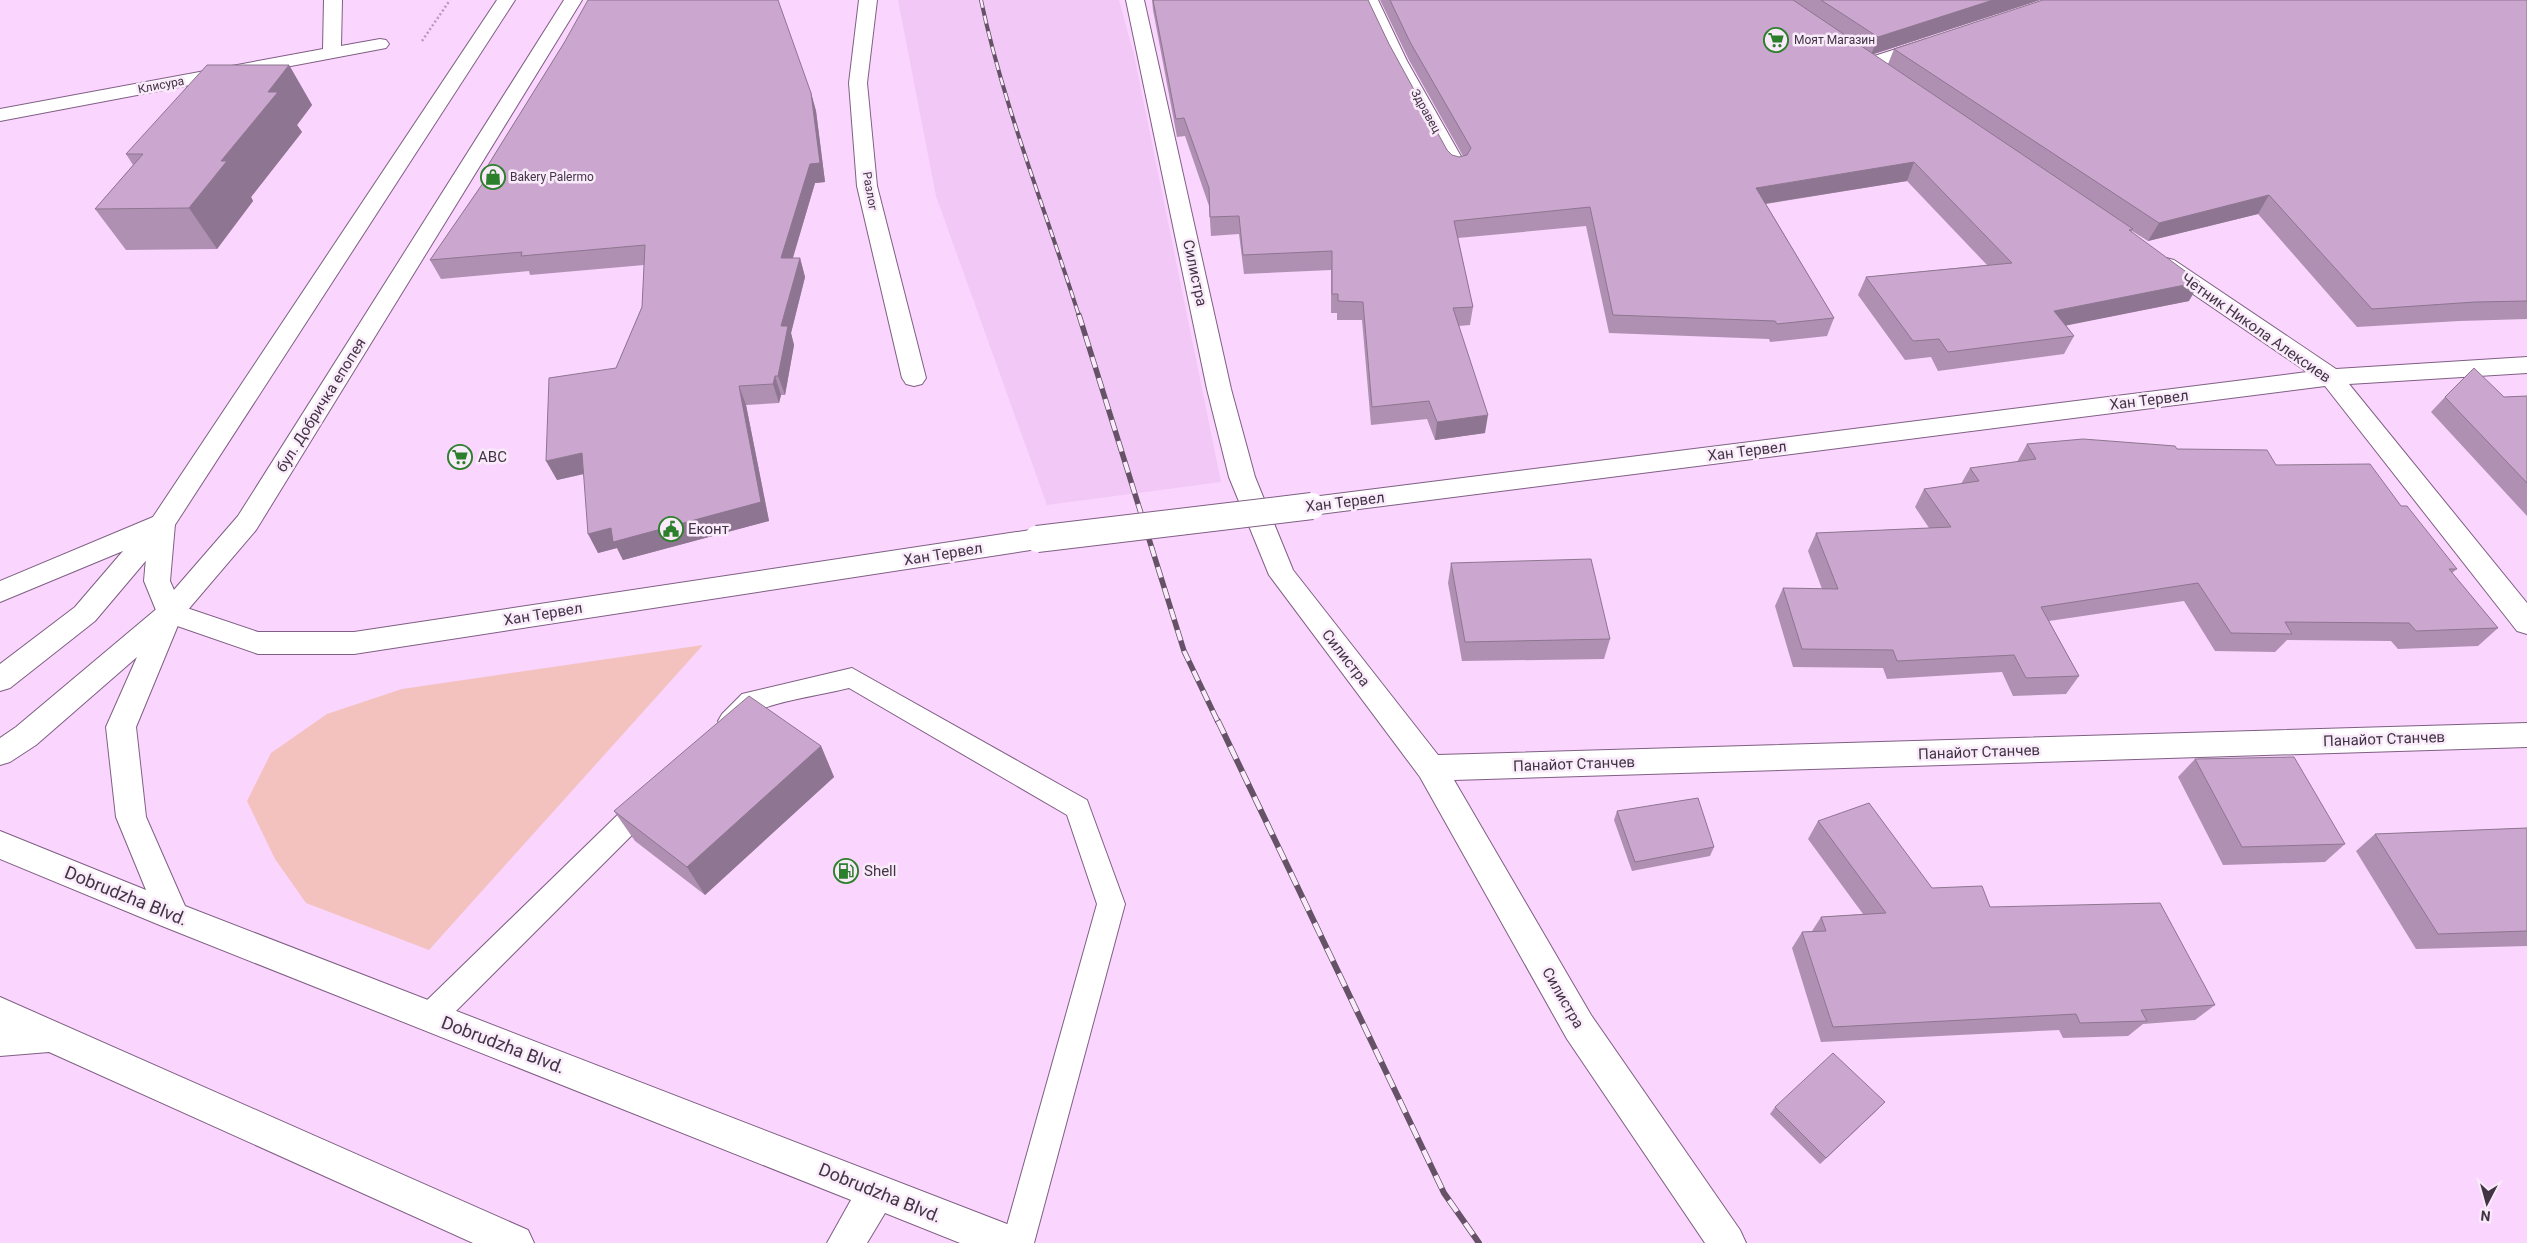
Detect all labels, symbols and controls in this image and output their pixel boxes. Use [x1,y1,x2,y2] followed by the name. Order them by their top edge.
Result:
[1763,27,1789,53] supermarket icon: Моят Магазин
[1794,33,1875,47] place label: Моят Магазин
[137,74,185,96] street label: Клисура
[1408,87,1444,135] street label: Здравец
[480,164,506,190] shop icon: Bakery Palermo
[510,170,594,184] place label: Bakery Palermo
[860,171,880,211] street label: Разлог
[1179,238,1211,308] street label: Силистра
[2178,269,2334,387] street label: Четник Никола Алексиев
[272,335,370,475] street label: бул. Добричка епопея
[2108,386,2190,414] street label: Хан Тервел
[1706,437,1788,465] street label: Хан Тервел
[447,444,473,470] supermarket icon: ABC
[478,448,507,466] place label: ABC
[1304,488,1386,516] street label: Хан Тервел
[658,516,684,542] public building icon: Еконт
[688,520,729,538] place label: Еконт
[902,539,984,569] street label: Хан Тервел
[502,599,584,629] street label: Хан Тервел
[1318,626,1374,690] street label: Силистра
[2323,728,2445,750] street label: Панайот Станчев
[1918,741,2040,763] street label: Панайот Станчев
[1513,753,1635,775] street label: Панайот Станчев
[833,858,859,884] fuel station icon: Shell
[62,861,191,930] street label: Dobrudzha Blvd.
[864,862,896,880] place label: Shell
[1538,964,1588,1032] street label: Силистра
[438,1011,568,1078] street label: Dobrudzha Blvd.
[816,1158,945,1227] street label: Dobrudzha Blvd.
[2462,1178,2512,1228] north arrow
[2480,1207,2491,1224] text: N

